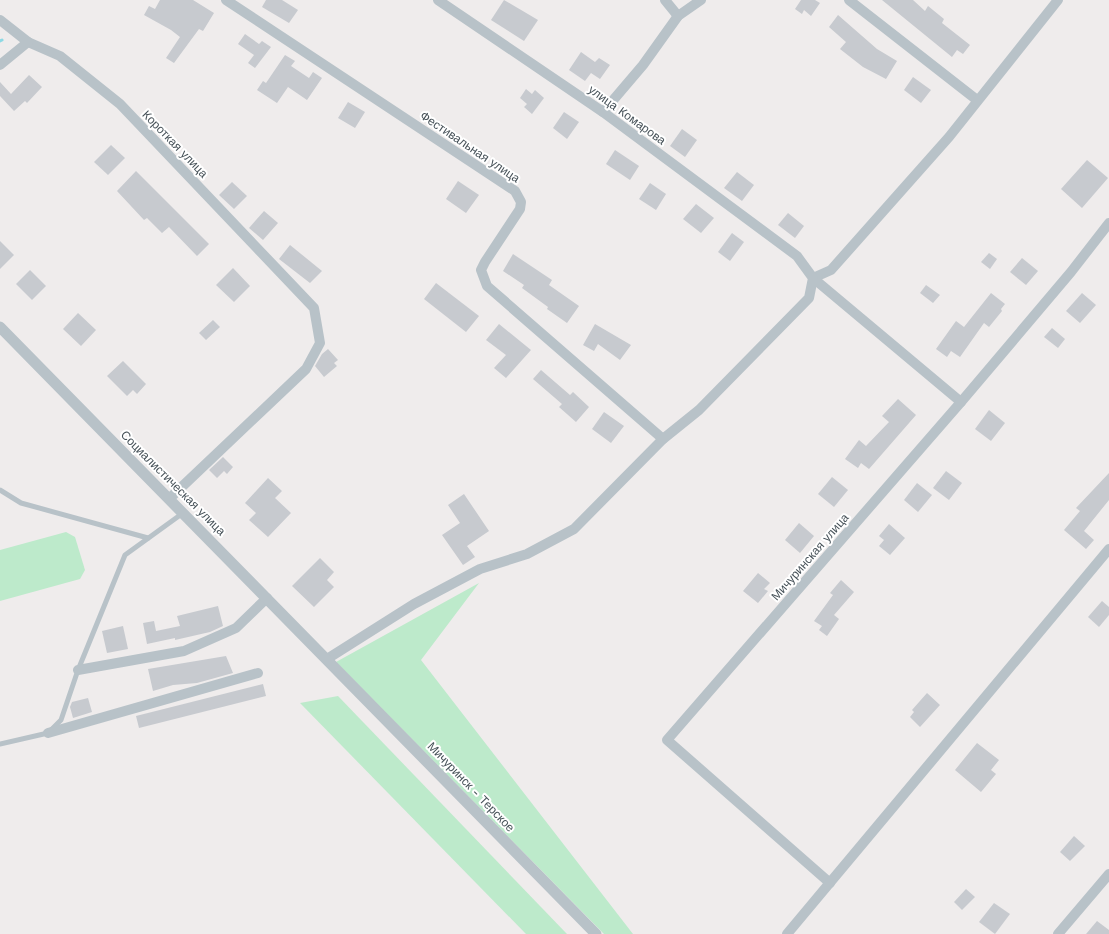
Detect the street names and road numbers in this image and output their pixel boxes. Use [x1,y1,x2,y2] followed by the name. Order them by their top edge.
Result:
[586,82,669,148] street label: улица Комарова
[139,107,211,181] street label: Короткая улица
[418,108,523,186] street label: Фестивальная улица
[118,428,228,538] street label: Социалистическая улица
[768,510,852,603] street label: Мичуринская улица
[425,739,518,835] street label: Мичуринск - Терское

